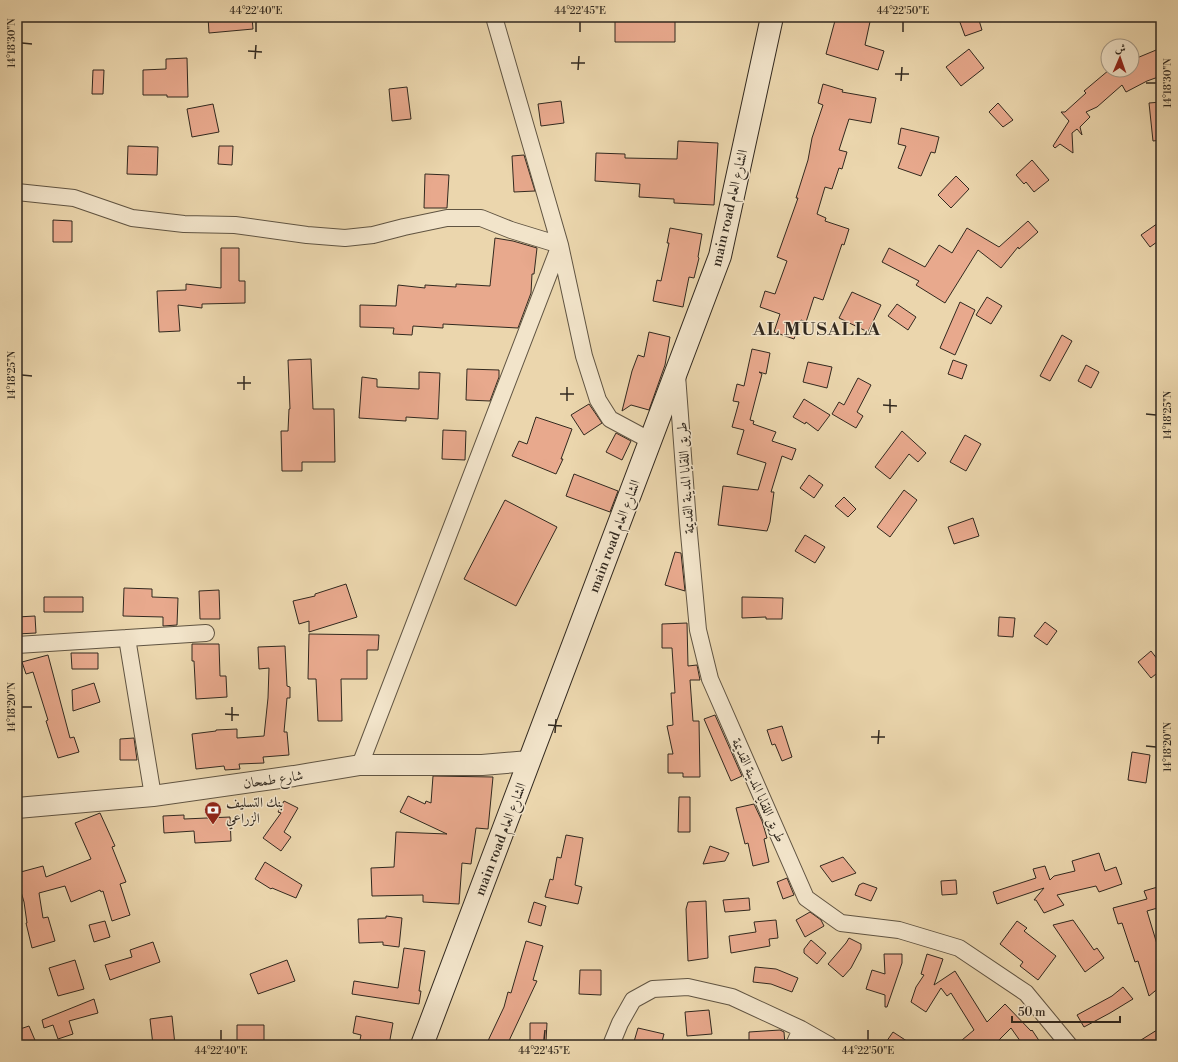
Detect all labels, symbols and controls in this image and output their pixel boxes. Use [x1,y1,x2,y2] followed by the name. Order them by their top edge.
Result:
[230,5,282,17] text: 44°22'40"E
[554,5,606,17] text: 44°22'45"E
[877,5,929,17] text: 44°22'50"E
[6,18,18,68] text: 14°18'30"N
[1100,38,1140,78] north arrow
[1115,42,1126,56] text: ش
[1162,58,1174,108] text: 14°18'30"N
[708,148,755,269] street label: main road الشارع العام
[752,318,881,341] district label: AL MUSALLA
[6,350,18,399] text: 14°18'25"N
[1162,390,1174,439] text: 14°18'25"N
[673,421,699,535] street label: طريق اللقايا المدينة القديمة
[585,477,648,597] street label: main road الشارع العام
[6,682,18,732] text: 14°18'20"N
[1162,722,1174,772] text: 14°18'20"N
[727,736,789,845] street label: طريق اللقايا المدينة القديمة
[242,767,305,795] street label: شارع طمحان
[471,780,534,900] street label: main road الشارع العام
[226,794,283,830] place label: بنك التسليف الزراعي
[203,800,223,825] bank icon: بنك التسليف الزراعي
[1012,998,1120,1024] scale bar
[1018,1005,1046,1020] text: 50 m
[195,1045,247,1057] text: 44°22'40"E
[518,1045,570,1057] text: 44°22'45"E
[842,1045,894,1057] text: 44°22'50"E

